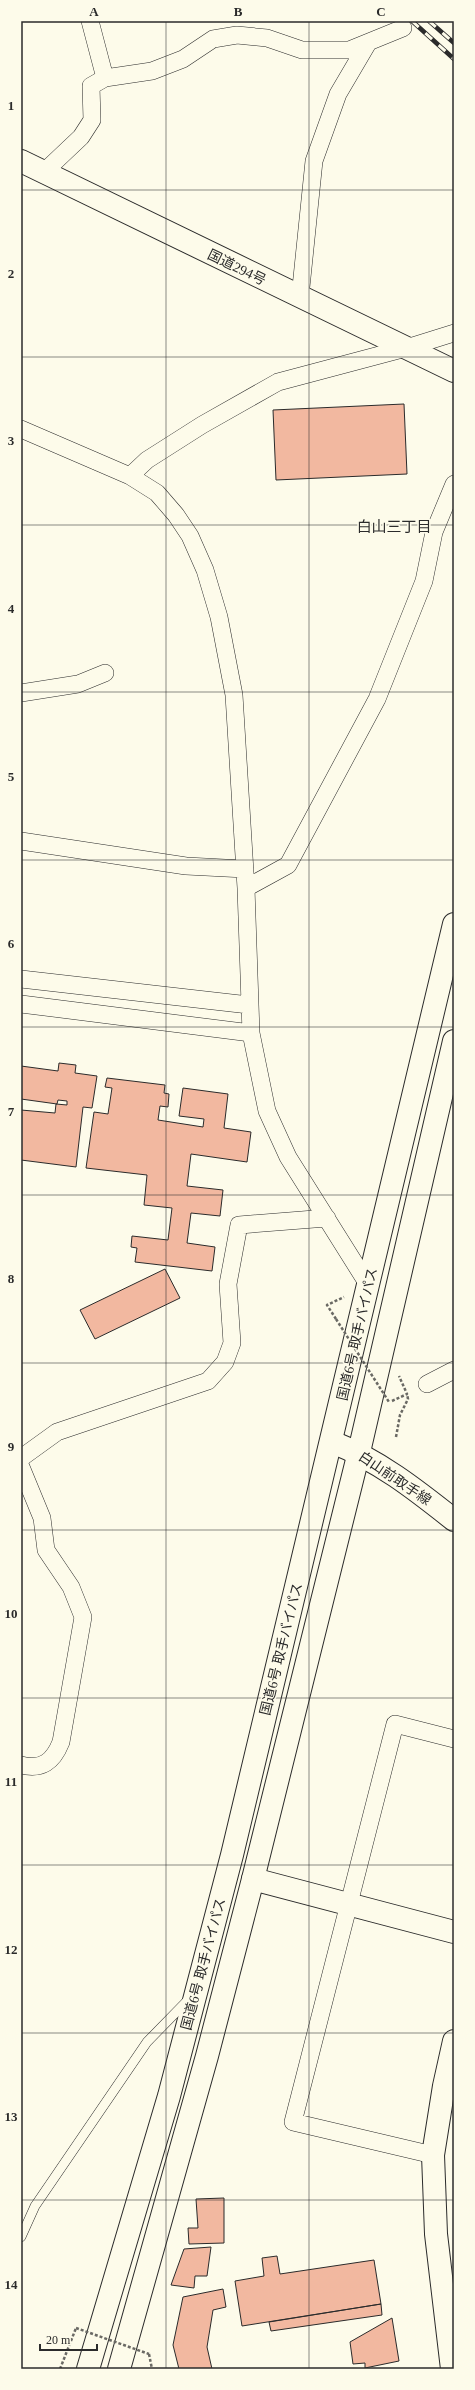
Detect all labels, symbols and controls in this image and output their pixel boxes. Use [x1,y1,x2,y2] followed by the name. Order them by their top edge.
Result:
[89,4,99,19] text: A
[234,4,243,19] text: B
[376,4,386,19] text: C
[8,98,14,113] text: 1
[205,247,268,288] street label: 国道294号
[8,266,14,281] text: 2
[8,433,15,448] text: 3
[356,519,432,535] district label: 白山三丁目
[8,601,15,616] text: 4
[8,769,15,784] text: 5
[8,936,15,951] text: 6
[8,1104,15,1119] text: 7
[335,1266,380,1402] street label: 国道6号 取手バイパス
[8,1271,15,1286] text: 8
[8,1439,15,1454] text: 9
[356,1448,434,1508] street label: 白山前取手線
[258,1581,305,1717] street label: 国道6号 取手バイパス
[5,1606,18,1621] text: 10
[5,1774,17,1789] text: 11
[179,1896,228,2032] street label: 国道6号 取手バイパス
[5,1942,18,1957] text: 12
[5,2109,18,2124] text: 13
[5,2277,18,2292] text: 14
[40,2326,97,2352] scale bar
[46,2333,71,2347] text: 20 m

